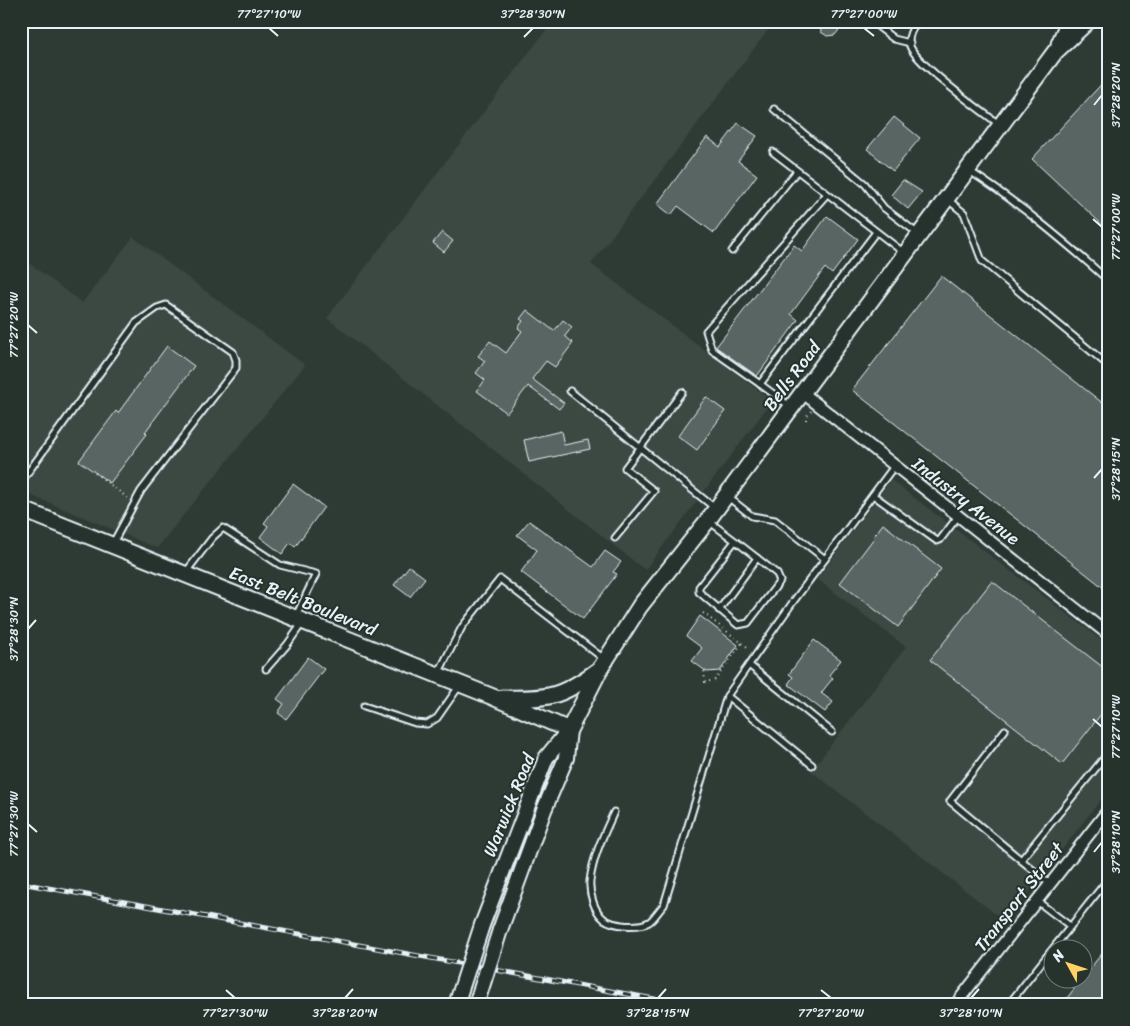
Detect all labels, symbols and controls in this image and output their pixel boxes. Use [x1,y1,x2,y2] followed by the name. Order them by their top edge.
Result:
[237,3,302,25] text: 77°27'10"W
[501,3,566,25] text: 37°28'30"N
[831,3,898,25] text: 77°27'00"W
[1105,62,1127,128] text: 37°28'20"N
[1105,193,1127,260] text: 77°27'00"W
[3,291,25,358] text: 77°27'20"W
[755,333,830,418] street label: Bells Road
[1105,437,1127,500] text: 37°28'15"N
[904,448,1027,554] street label: Industry Avenue
[224,557,383,646] street label: East Belt Boulevard
[3,596,25,661] text: 37°28'30"N
[1105,694,1127,759] text: 77°27'10"W
[474,747,545,862] street label: Warwick Road
[3,791,25,857] text: 77°27'30"W
[1105,810,1127,874] text: 37°28'10"N
[966,834,1073,959] street label: Transport Street
[1042,938,1092,988] north arrow
[1045,944,1071,968] text: N
[202,1002,268,1024] text: 77°27'30"W
[312,1002,378,1024] text: 37°28'20"N
[627,1002,690,1024] text: 37°28'15"N
[798,1002,865,1024] text: 77°27'20"W
[939,1002,1003,1024] text: 37°28'10"N

